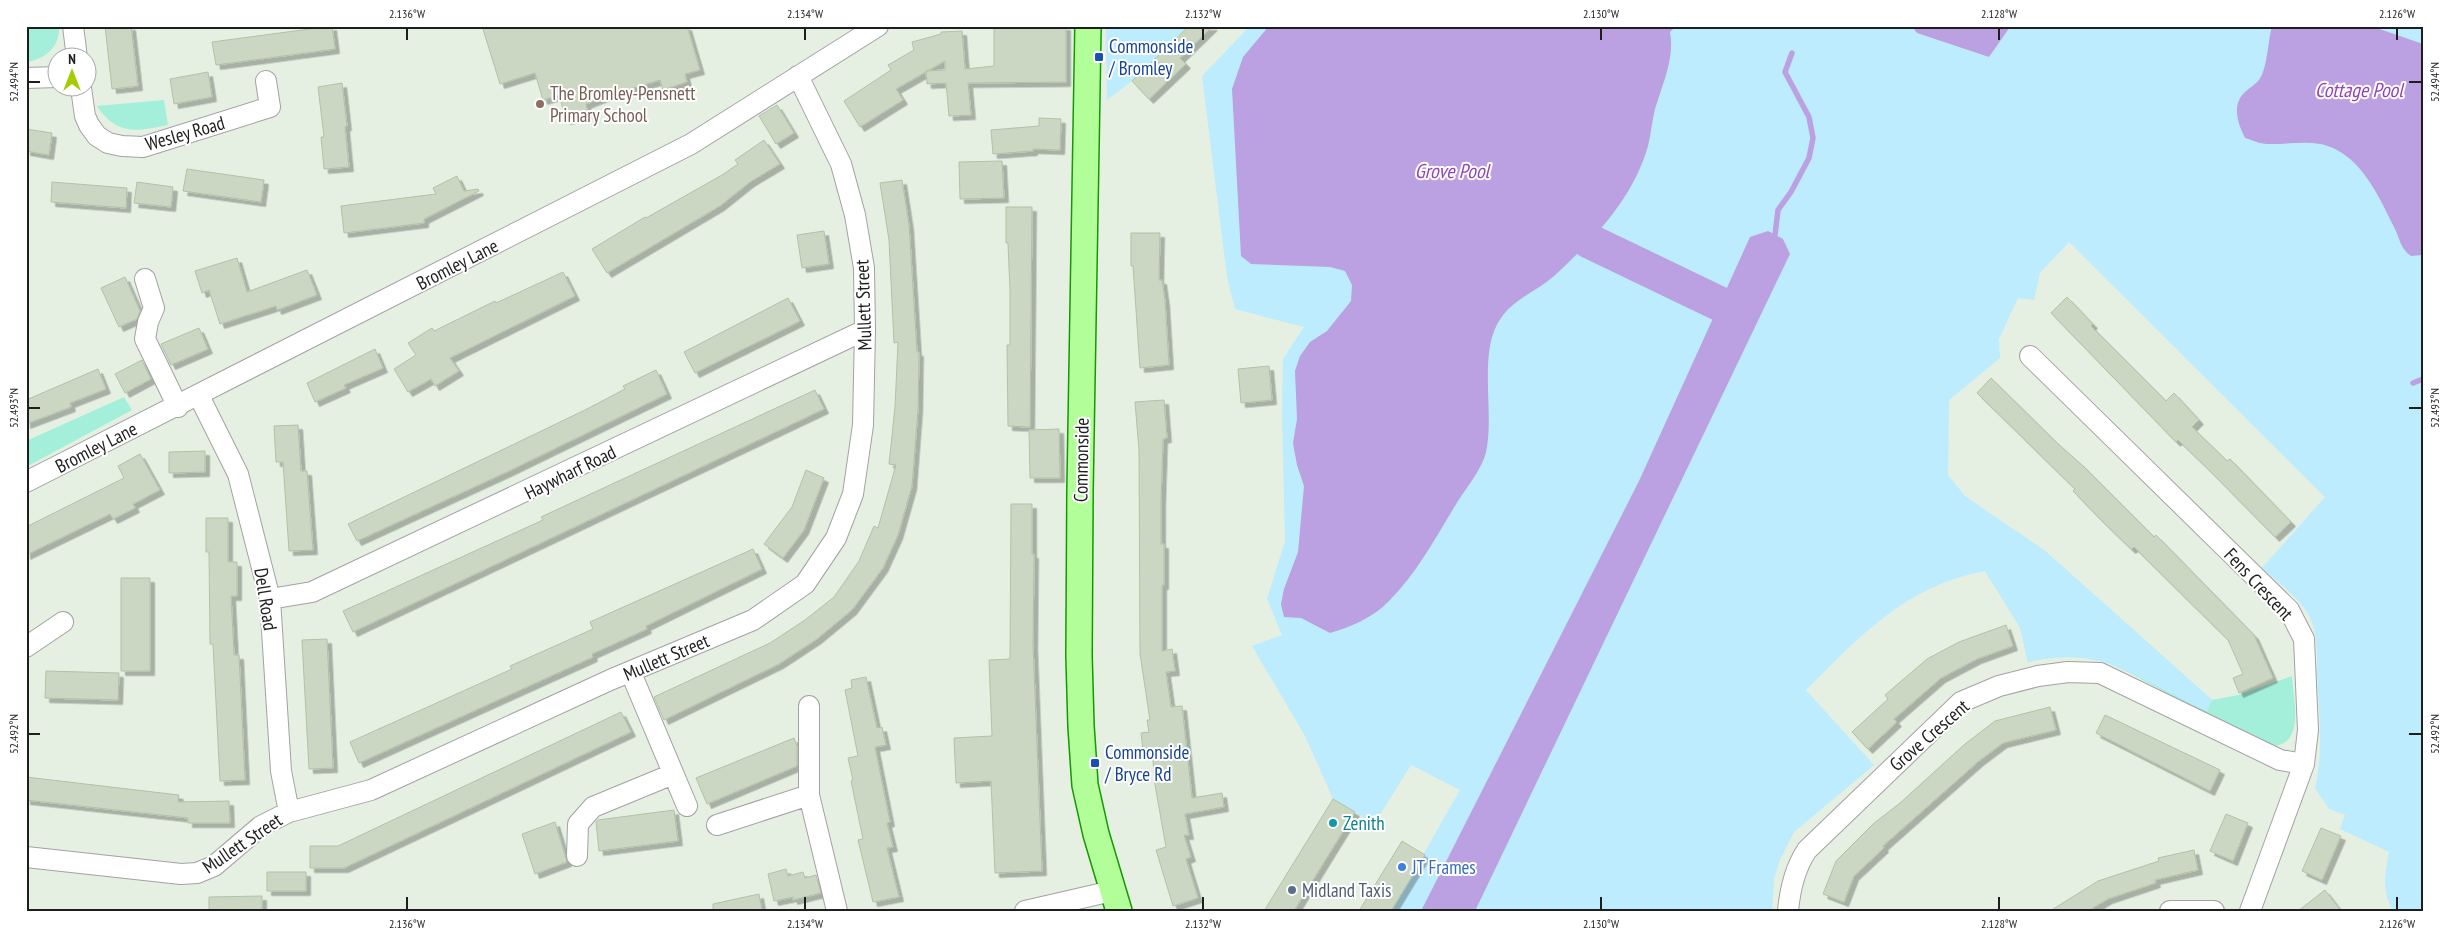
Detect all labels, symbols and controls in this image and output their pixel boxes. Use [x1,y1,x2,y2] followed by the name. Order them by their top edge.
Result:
[389,6,425,21] text: 2.136°W
[787,6,823,21] text: 2.134°W
[1185,6,1221,21] text: 2.132°W
[1583,6,1619,21] text: 2.130°W
[1981,6,2017,21] text: 2.128°W
[2379,6,2415,21] text: 2.126°W
[1108,34,1193,80] place label: Commonside / Bromley
[48,48,98,98] north arrow
[68,50,76,68] text: N
[1093,51,1105,63] marker: Commonside / Bromley
[6,62,21,102] text: 52.494°N
[2427,62,2442,102] text: 52.494°N
[2315,77,2405,103] water label: Cottage Pool
[550,81,696,127] place label: The Bromley-Pensnett Primary School
[534,98,546,110] marker: The Bromley-Pensnett Primary School
[143,110,227,156] street label: Wesley Road
[1415,158,1492,184] water label: Grove Pool
[412,233,502,295] street label: Bromley Lane
[849,258,877,351] street label: Mullett Street
[6,388,21,428] text: 52.493°N
[2427,388,2442,428] text: 52.493°N
[51,416,141,478] street label: Bromley Lane
[1068,418,1094,502] street label: Commonside
[520,440,620,504] street label: Haywharf Road
[2219,543,2299,626] street label: Fens Crescent
[249,566,283,632] street label: Dell Road
[619,628,713,686] street label: Mullett Street
[1884,693,1974,776] street label: Grove Crescent
[6,714,21,754] text: 52.492°N
[2427,714,2442,754] text: 52.492°N
[1104,740,1189,786] place label: Commonside / Bryce Rd
[1089,757,1101,769] marker: Commonside / Bryce Rd
[198,807,287,878] street label: Mullett Street
[1343,811,1385,835] place label: Zenith
[1327,817,1339,829] marker: Zenith
[1411,855,1476,879] place label: JT Frames
[1396,861,1408,873] marker: JT Frames
[1302,878,1391,902] place label: Midland Taxis
[1286,884,1298,896] marker: Midland Taxis
[389,916,425,931] text: 2.136°W
[787,916,823,931] text: 2.134°W
[1185,916,1221,931] text: 2.132°W
[1583,916,1619,931] text: 2.130°W
[1981,916,2017,931] text: 2.128°W
[2379,916,2415,931] text: 2.126°W

